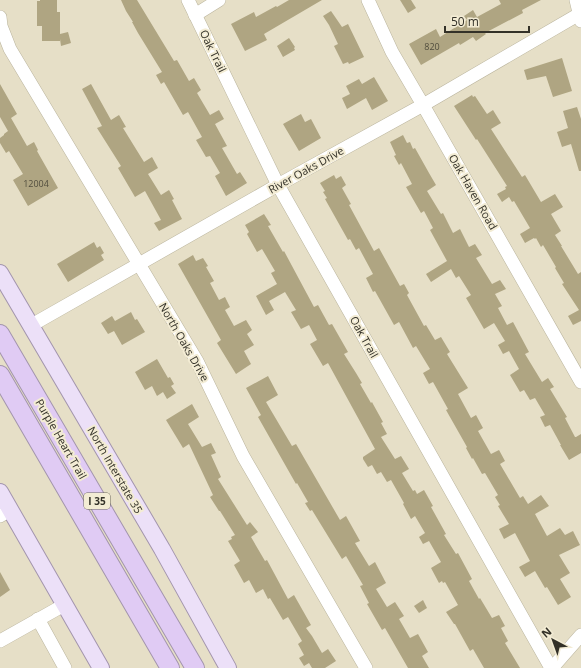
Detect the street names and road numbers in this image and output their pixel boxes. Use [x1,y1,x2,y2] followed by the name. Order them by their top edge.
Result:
[197,27,230,75] street label: Oak Trail
[265,143,346,197] street label: River Oaks Drive
[446,151,501,232] street label: Oak Haven Road
[156,300,213,384] street label: North Oaks Drive
[347,313,382,360] street label: Oak Trail
[32,396,91,482] street label: Purple Heart Trail
[84,424,146,516] street label: North Interstate 35
[84,493,110,509] road number: I 35

